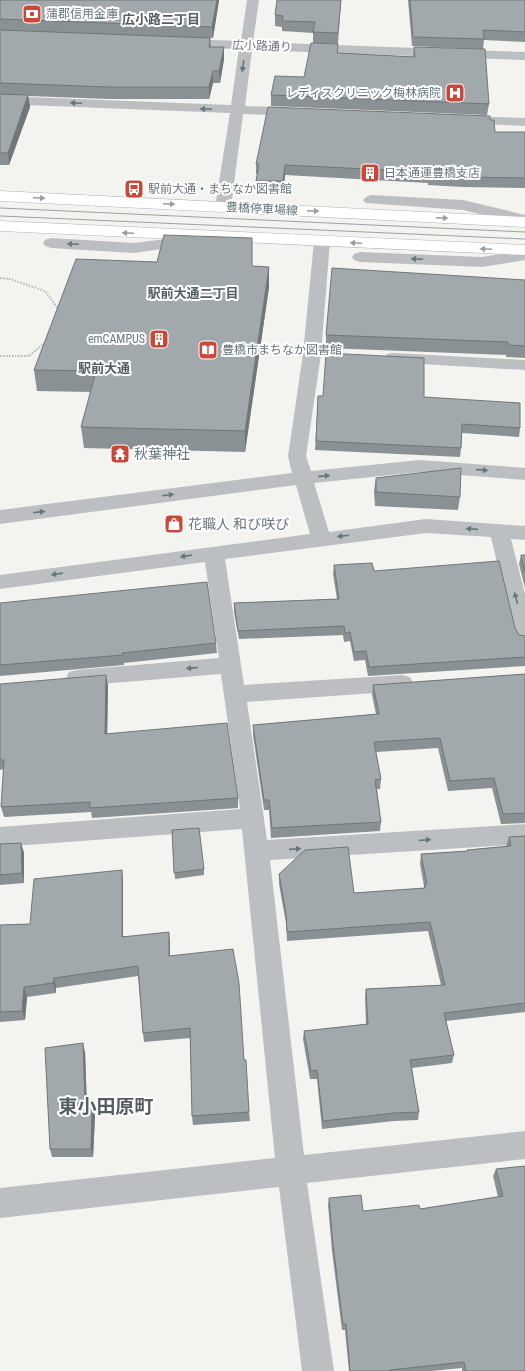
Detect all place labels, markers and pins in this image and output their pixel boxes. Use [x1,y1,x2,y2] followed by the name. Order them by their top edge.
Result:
[21,3,43,25] bank icon: 蒲郡信用金庫
[46,7,118,21] place label: 蒲郡信用金庫
[444,82,466,104] hospital icon: レディスクリニック梅林病院
[286,86,441,100] place label: レディスクリニック梅林病院
[359,162,381,184] building icon: 日本通運豊橋支店
[384,166,480,180] place label: 日本通運豊橋支店
[123,178,145,200] bus stop icon: 駅前大通・まちなか図書館
[148,182,292,196] place label: 駅前大通・まちなか図書館
[148,328,170,350] building icon: emCAMPUS
[88,332,145,346] place label: emCAMPUS
[197,339,219,361] library icon: 豊橋市まちなか図書館
[222,343,342,357] place label: 豊橋市まちなか図書館
[109,443,131,465] temple icon: 秋葉神社
[134,446,190,462] place label: 秋葉神社
[163,513,185,535] shop icon: 花職人 和び咲び
[188,516,289,532] place label: 花職人 和び咲び

